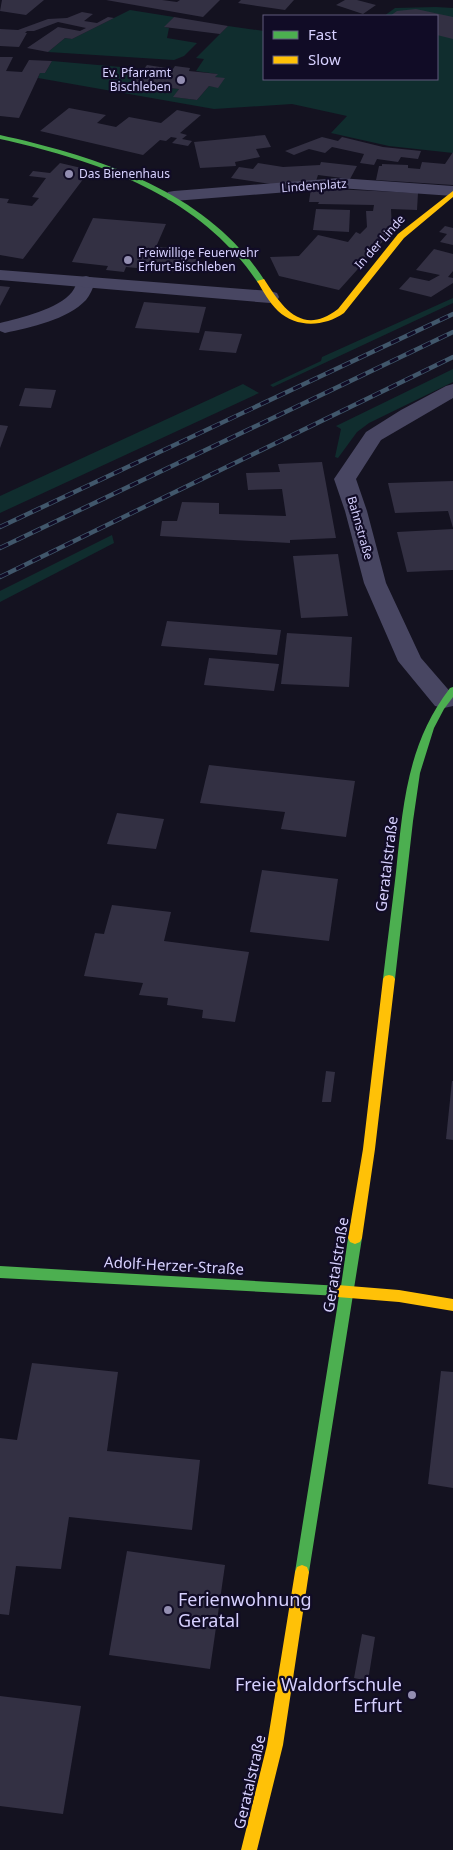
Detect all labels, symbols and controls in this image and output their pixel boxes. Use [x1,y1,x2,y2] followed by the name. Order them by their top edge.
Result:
[263,15,438,80] legend
[308,24,337,44] text: Fast
[308,49,341,69] text: Slow
[102,64,172,95] place label: Ev. Pfarramt Bischleben
[175,74,187,86] marker: Ev. Pfarramt Bischleben
[79,165,170,182] place label: Das Bienenhaus
[63,168,75,180] marker: Das Bienenhaus
[281,175,348,196] street label: Lindenplatz
[351,211,409,273] street label: In der Linde
[138,244,259,275] place label: Freiwillige Feuerwehr Erfurt-Bischleben
[122,254,134,266] marker: Freiwillige Feuerwehr Erfurt-Bischleben
[343,494,378,562] street label: Bahnstraße
[370,815,402,913] street label: Geratalstraße
[318,1216,352,1314] street label: Geratalstraße
[104,1251,244,1279] street label: Adolf-Herzer-Straße
[178,1587,311,1632] place label: Ferienwohnung Geratal
[162,1604,174,1616] marker: Ferienwohnung Geratal
[235,1672,402,1717] place label: Freie Waldorfschule Erfurt
[406,1689,418,1701] marker: Freie Waldorfschule Erfurt
[228,1733,270,1831] street label: Geratalstraße

